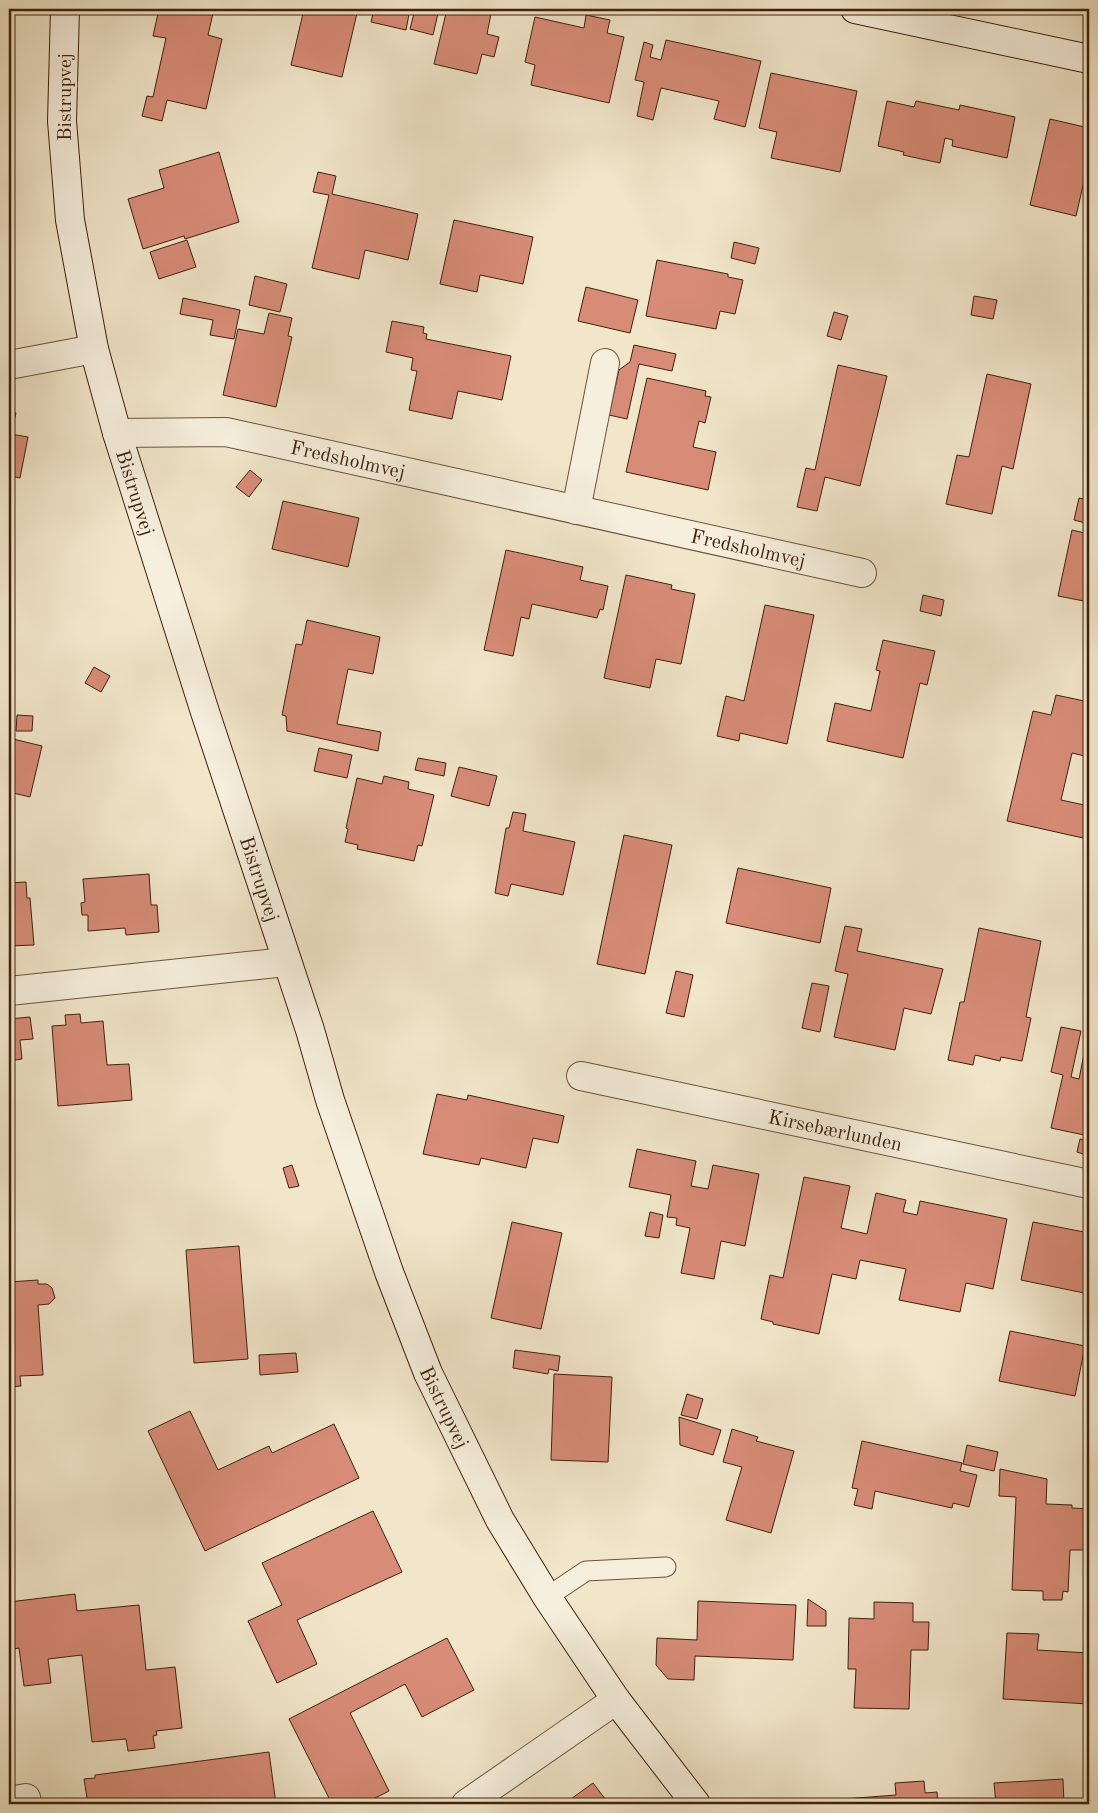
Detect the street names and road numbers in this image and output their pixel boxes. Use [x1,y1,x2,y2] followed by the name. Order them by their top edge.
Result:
[56,53,76,141] street label: Bistrupvej
[288,439,407,483] street label: Fredsholmvej
[111,448,157,538] street label: Bistrupvej
[688,527,807,572] street label: Fredsholmvej
[235,834,282,925] street label: Bistrupvej
[766,1108,904,1156] street label: Kirsebærlunden
[414,1364,471,1452] street label: Bistrupvej

